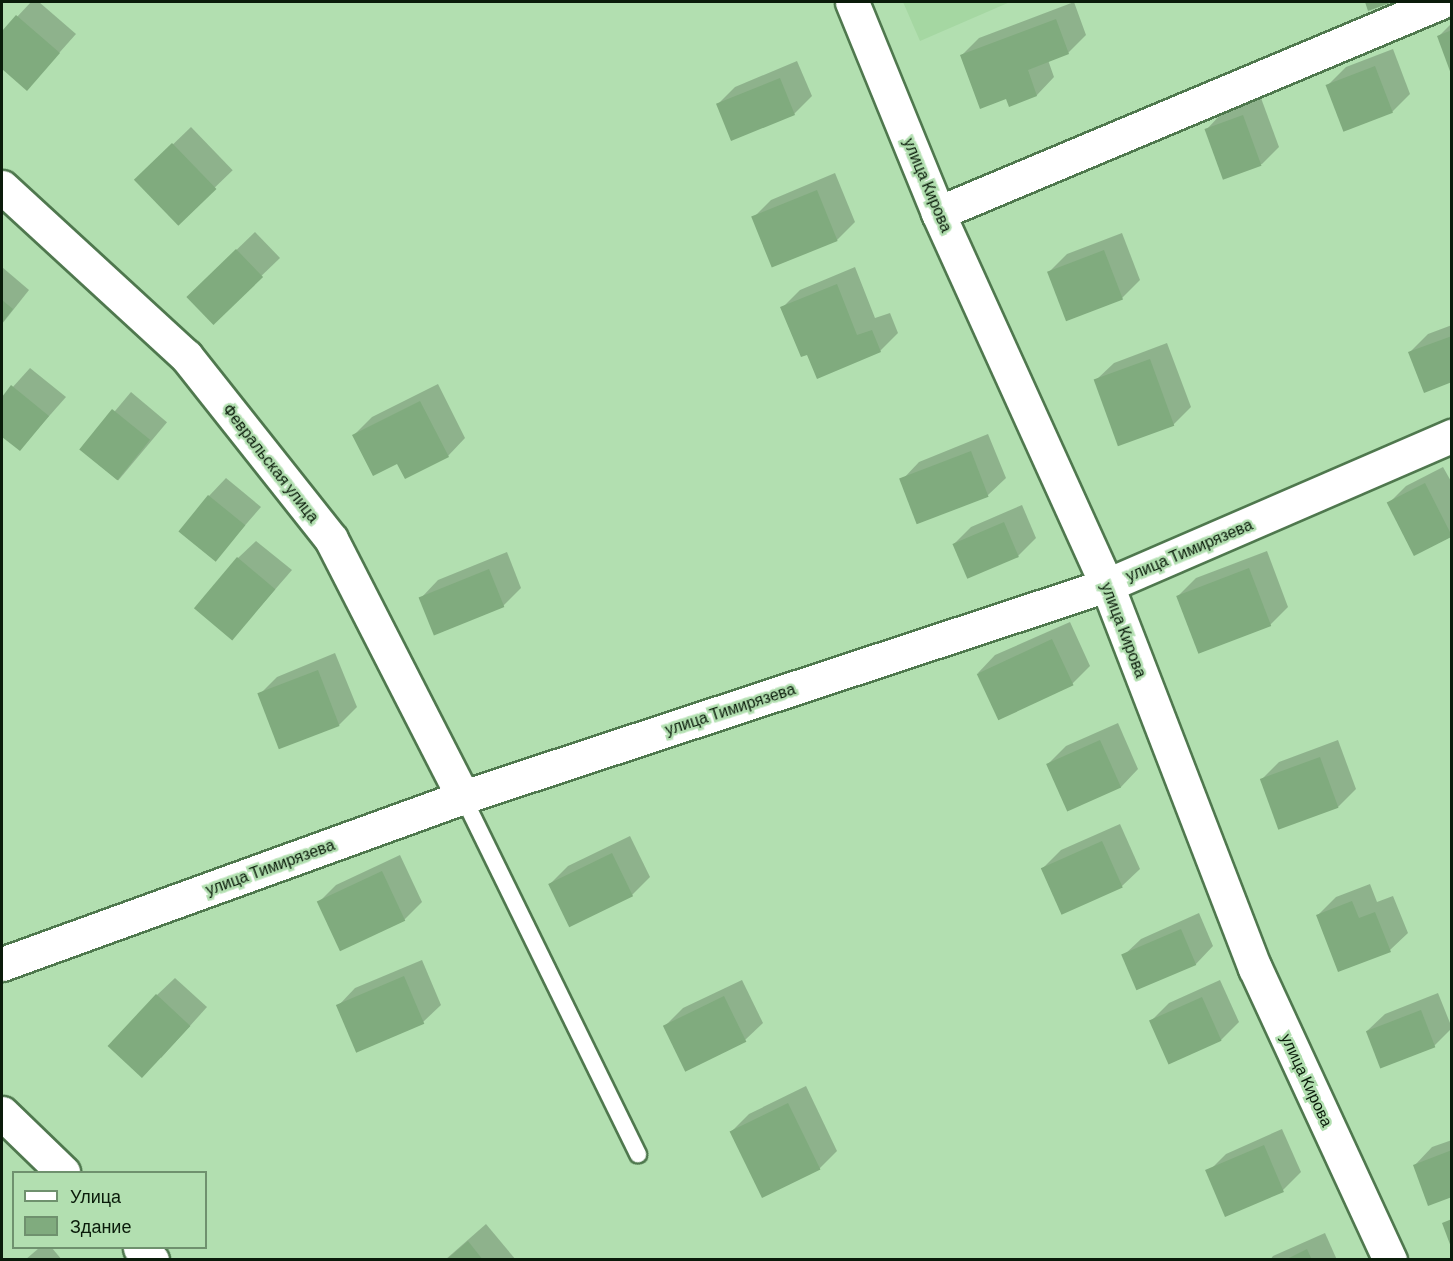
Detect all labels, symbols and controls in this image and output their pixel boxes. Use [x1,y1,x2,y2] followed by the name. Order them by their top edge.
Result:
[900,135,956,235] street label: улица Кирова
[219,400,323,526] street label: Февральская улица
[1123,515,1255,585] street label: улица Тимирязева
[1097,580,1151,680] street label: улица Кирова
[662,679,798,739] street label: улица Тимирязева
[203,835,337,899] street label: улица Тимирязева
[1277,1030,1337,1130] street label: улица Кирова
[12,1171,207,1249] legend
[70,1185,121,1207] text: Улица
[70,1215,131,1237] text: Здание

